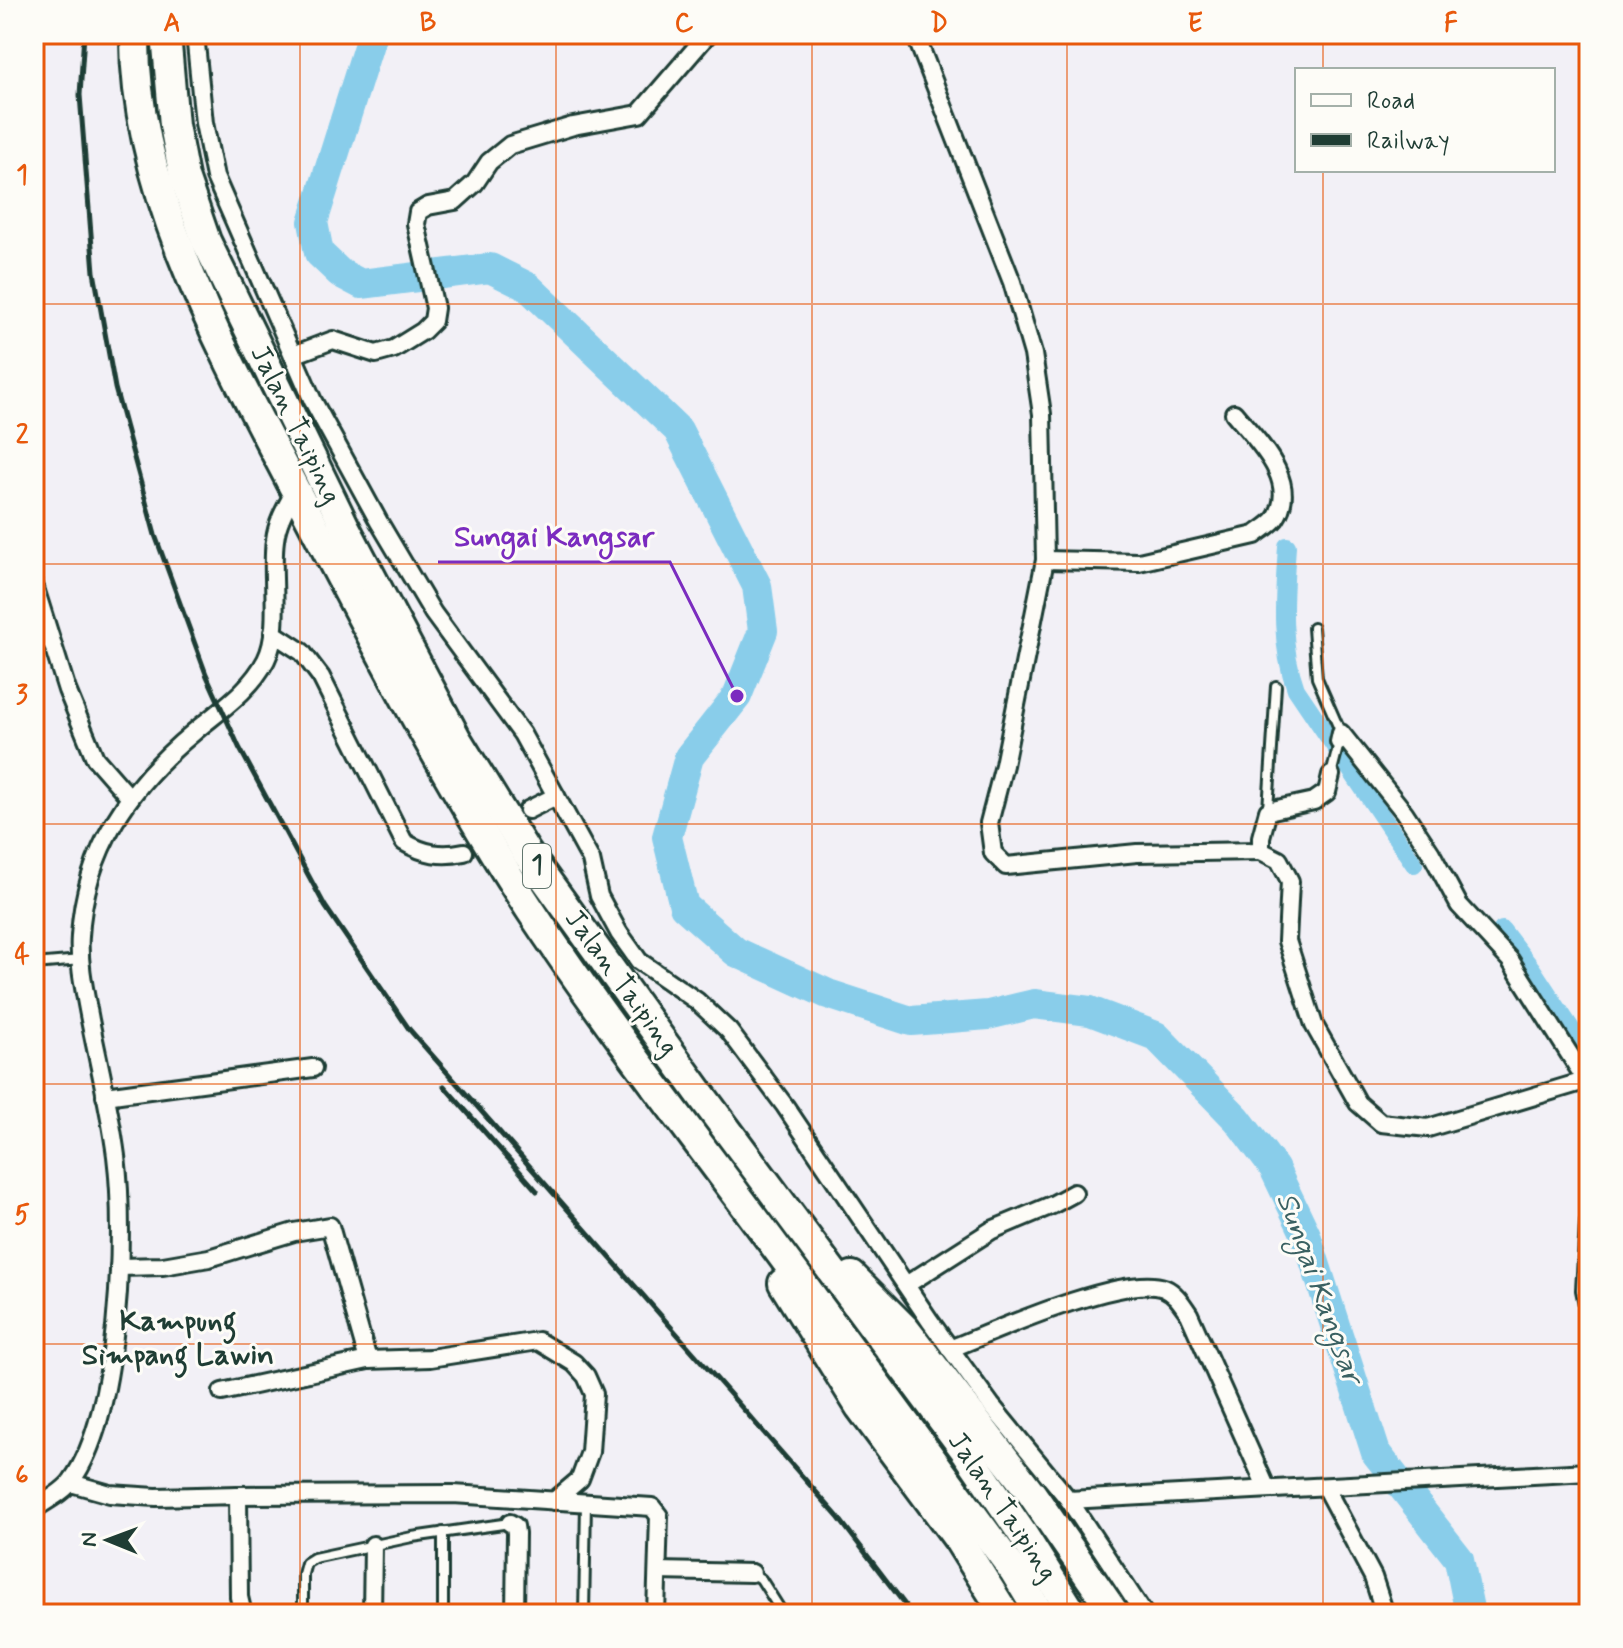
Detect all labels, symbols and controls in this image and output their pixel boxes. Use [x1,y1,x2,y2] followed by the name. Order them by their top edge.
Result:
[163,7,181,41] text: A
[420,7,436,41] text: B
[675,7,694,41] text: C
[930,7,948,41] text: D
[1187,7,1203,41] text: E
[1444,7,1458,41] text: F
[1295,68,1555,172] legend
[1367,86,1415,117] text: Road
[1367,126,1450,157] text: Railway
[16,159,28,193] text: 1
[240,339,350,511] street label: Jalan Taiping
[16,419,29,453] text: 2
[438,508,670,562] callout: Sungai Kangsar
[454,518,656,560] text: Sungai Kangsar
[16,679,28,713] text: 3
[523,844,551,888] road number: 1
[555,902,687,1064] street label: Jalan Taiping
[14,939,30,973] text: 4
[1264,1187,1373,1393] water label: Sungai Kangsar
[14,1199,30,1233] text: 5
[82,1302,274,1379] district label: Kampung Simpang Lawin
[938,1425,1066,1589] street label: Jalan Taiping
[15,1459,29,1493] text: 6
[68,1500,148,1580] north arrow
[76,1532,104,1547] text: N

